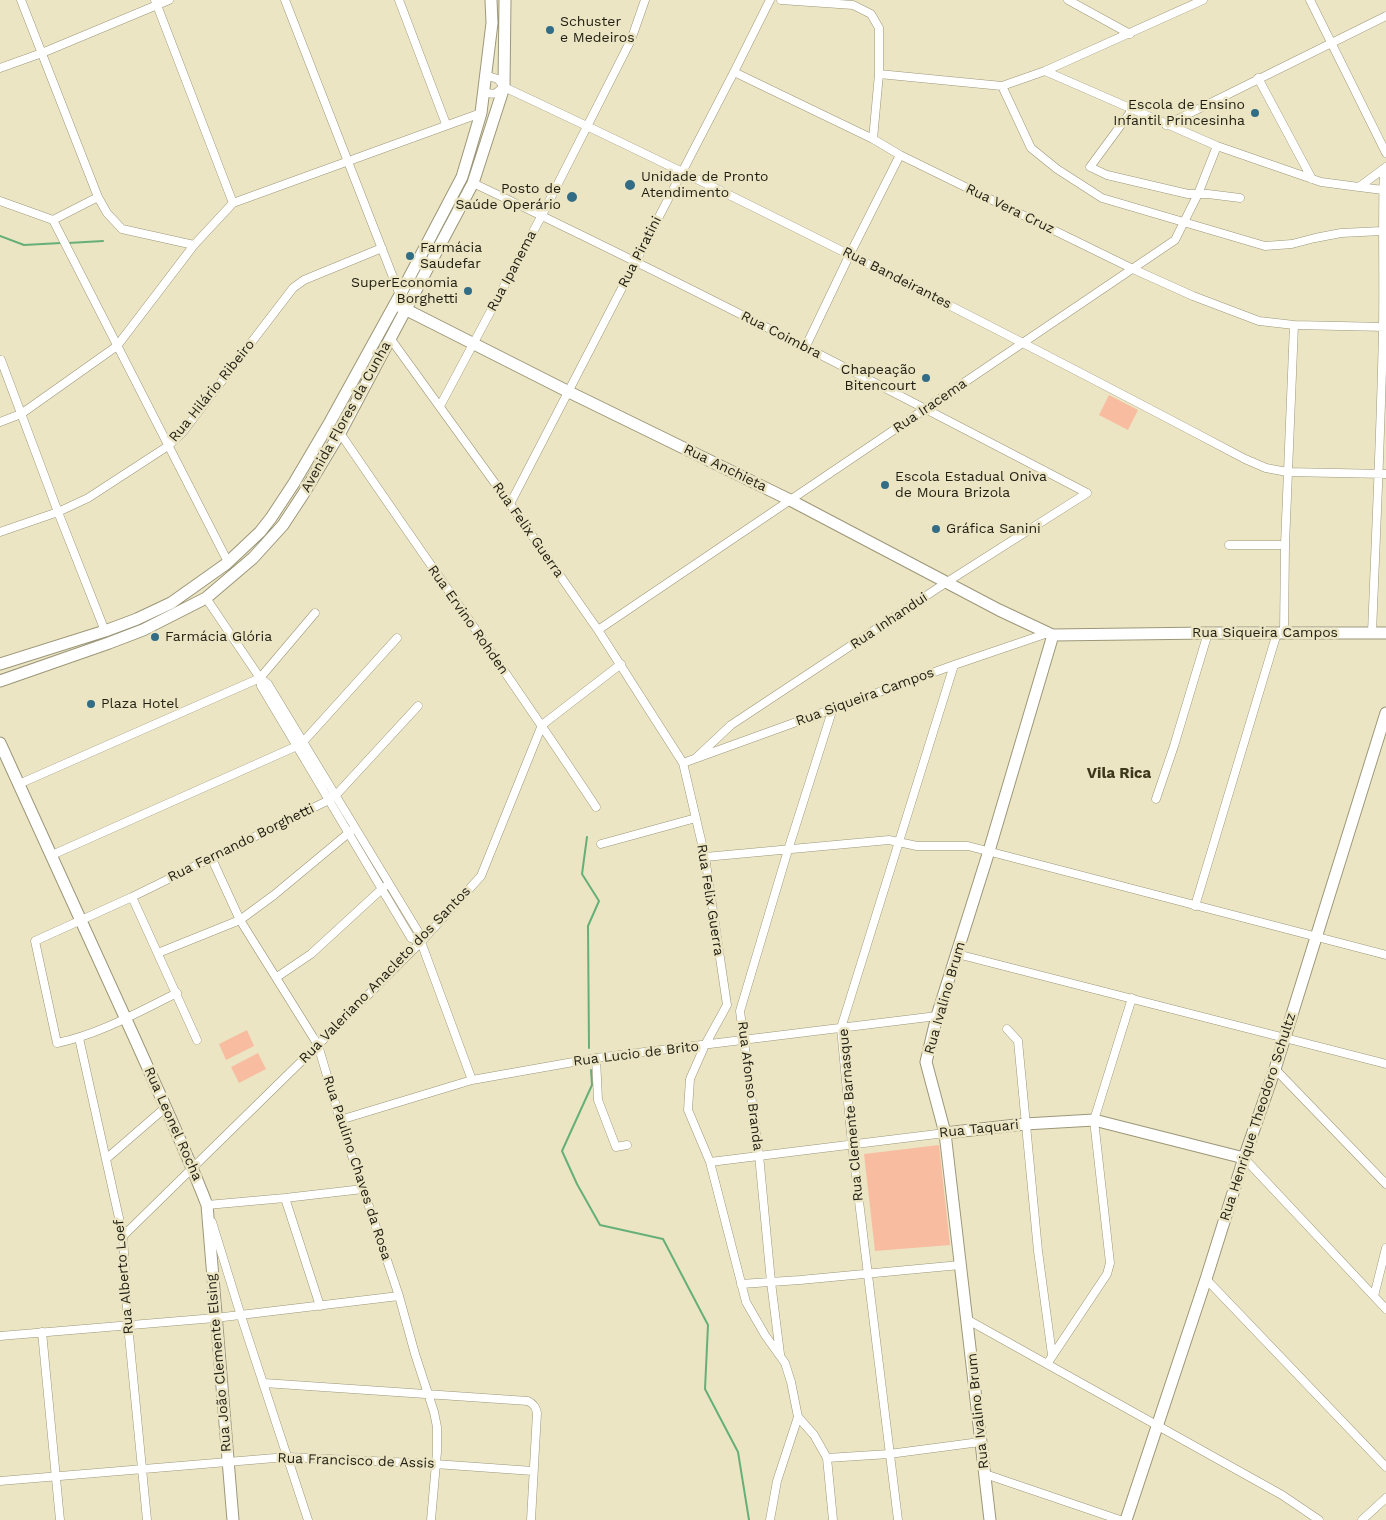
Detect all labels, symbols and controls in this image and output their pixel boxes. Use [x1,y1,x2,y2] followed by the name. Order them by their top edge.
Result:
[560,14,635,46] place label: Schuster e Medeiros
[544,24,556,36] marker: Schuster e Medeiros
[1113,97,1245,130] place label: Escola de Ensino Infantil Princesinha
[1249,107,1261,119] marker: Escola de Ensino Infantil Princesinha
[641,169,768,202] place label: Unidade de Pronto Atendimento
[623,178,637,192] marker: Unidade de Pronto Atendimento
[963,180,1057,238] street label: Rua Vera Cruz
[455,181,561,213] place label: Posto de Saúde Operário
[565,190,579,204] marker: Posto de Saúde Operário
[615,213,665,291] street label: Rua Piratini
[484,228,540,314] street label: Rua Ipanema
[420,240,482,272] place label: Farmácia Saudefar
[840,243,954,313] street label: Rua Bandeirantes
[404,250,416,262] marker: Farmácia Saudefar
[351,275,458,308] place label: SuperEconomia Borghetti
[462,285,474,297] marker: SuperEconomia Borghetti
[738,308,824,362] street label: Rua Coimbra
[166,336,258,446] street label: Rua Hilário Ribeiro
[297,339,395,495] street label: Avenida Flores da Cunha
[841,362,916,394] place label: Chapeação Bitencourt
[920,372,932,384] marker: Chapeação Bitencourt
[890,375,970,437] street label: Rua Iracema
[681,441,769,495] street label: Rua Anchieta
[895,469,1047,502] place label: Escola Estadual Oniva de Moura Brizola
[489,479,567,581] street label: Rua Felix Guerra
[879,479,891,491] marker: Escola Estadual Oniva de Moura Brizola
[946,521,1041,537] place label: Gráfica Sanini
[930,523,942,535] marker: Gráfica Sanini
[424,562,512,678] street label: Rua Ervino Rohden
[847,589,931,653] street label: Rua Inhandui
[1192,625,1338,641] street label: Rua Siqueira Campos
[165,629,272,645] place label: Farmácia Glória
[149,631,161,643] marker: Farmácia Glória
[794,664,936,730] street label: Rua Siqueira Campos
[101,696,179,712] place label: Plaza Hotel
[85,698,97,710] marker: Plaza Hotel
[1087,765,1151,783] district label: Vila Rica
[165,800,317,886] street label: Rua Fernando Borghetti
[693,843,727,957] street label: Rua Felix Guerra
[296,883,474,1067] street label: Rua Valeriano Anacleto dos Santos
[921,940,969,1056] street label: Rua Ivalino Brum
[1216,1011,1300,1223] street label: Rua Henrique Theodoro Schultz
[734,1020,766,1152] street label: Rua Afonso Branda
[835,1028,867,1202] street label: Rua Clemente Barnasque
[572,1038,700,1070] street label: Rua Lucio de Brito
[140,1064,206,1184] street label: Rua Leonel Rocha
[319,1074,395,1262] street label: Rua Paulino Chaves da Rosa
[938,1116,1020,1142] street label: Rua Taquari
[111,1219,137,1335] street label: Rua Alberto Loef
[203,1273,235,1453] street label: Rua João Clemente Elsing
[964,1352,992,1470] street label: Rua Ivalino Brum
[277,1450,435,1472] street label: Rua Francisco de Assis

